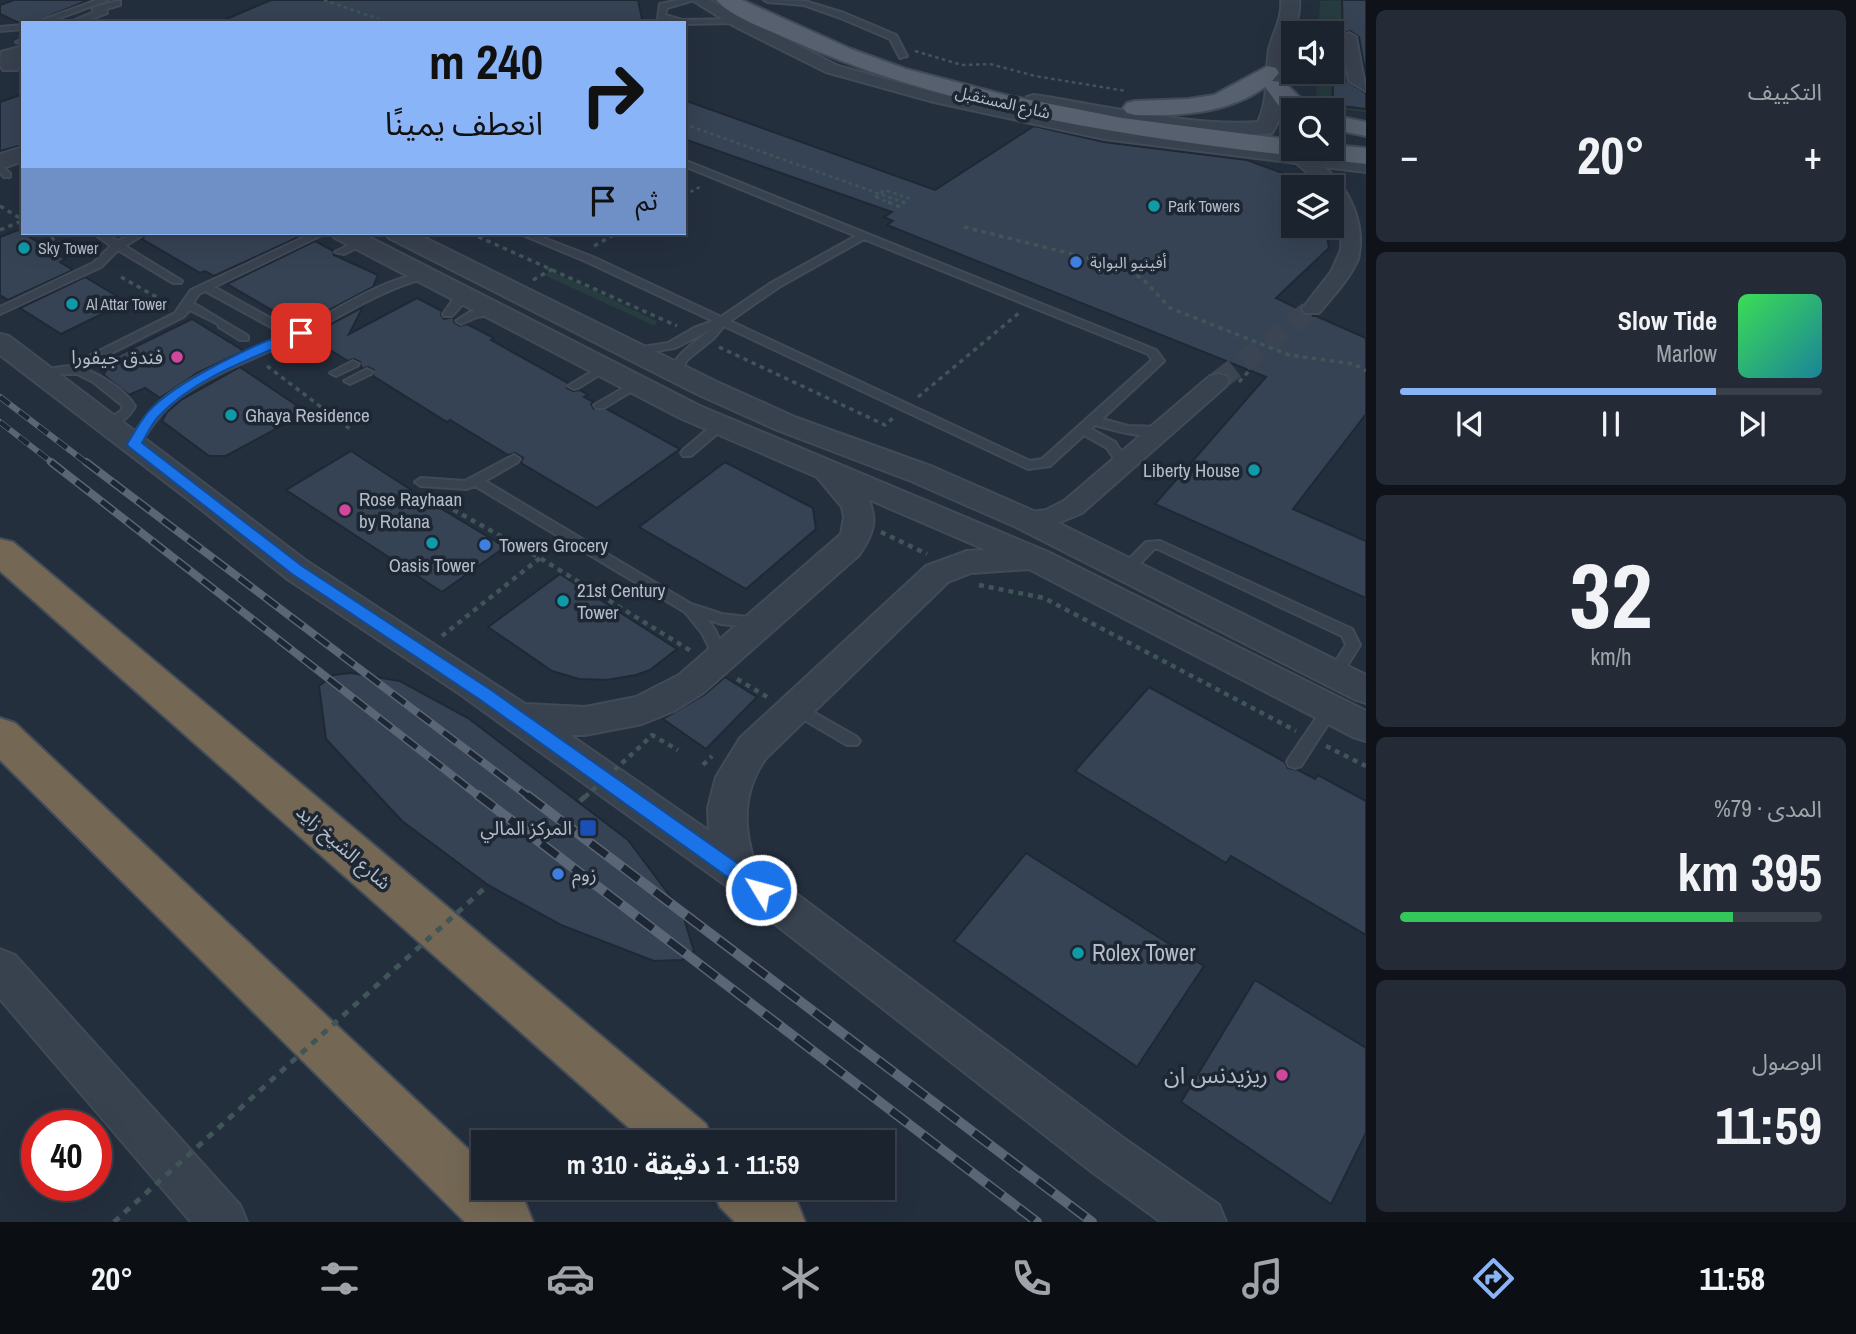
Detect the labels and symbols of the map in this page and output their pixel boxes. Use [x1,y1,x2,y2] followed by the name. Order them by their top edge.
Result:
[953,80,1053,126] street label: شارع المستقبل
[1168,195,1240,217] place label: Park Towers
[1146,198,1162,214] marker: Park Towers
[38,237,99,259] place label: Sky Tower
[16,240,32,256] marker: Sky Tower
[1090,251,1166,273] place label: أفينيو البوابة
[1068,254,1084,270] marker: أفينيو البوابة
[85,293,167,315] place label: Al Attar Tower
[64,296,80,312] marker: Al Attar Tower
[271,303,331,363] pin
[71,344,163,370] place label: فندق جيفورا
[169,349,185,365] marker: فندق جيفورا
[245,402,370,428] place label: Ghaya Residence
[223,407,239,423] marker: Ghaya Residence
[1143,457,1240,483] place label: Liberty House
[1246,462,1262,478] marker: Liberty House
[359,486,462,534] place label: Rose Rayhaan by Rotana
[337,502,353,518] marker: Rose Rayhaan by Rotana
[499,532,608,558] place label: Towers Grocery
[424,535,440,551] marker: Oasis Tower
[477,537,493,553] marker: Towers Grocery
[389,552,476,578] place label: Oasis Tower
[577,577,666,625] place label: 21st Century Tower
[555,593,571,609] marker: 21st Century Tower
[290,799,397,897] street label: شارع الشيخ زايد
[480,815,572,843] place label: المركز المالي
[578,818,598,838] marker: المركز المالي
[724,853,798,927] position arrow
[572,861,597,889] place label: زوم
[550,866,566,882] marker: زوم
[1092,937,1196,968] place label: Rolex Tower
[1070,945,1086,961] marker: Rolex Tower
[1164,1059,1268,1090] place label: ريزيدنس ان
[1274,1067,1290,1083] marker: ريزيدنس ان
[21,1110,112,1201] speed limit sign: 40

